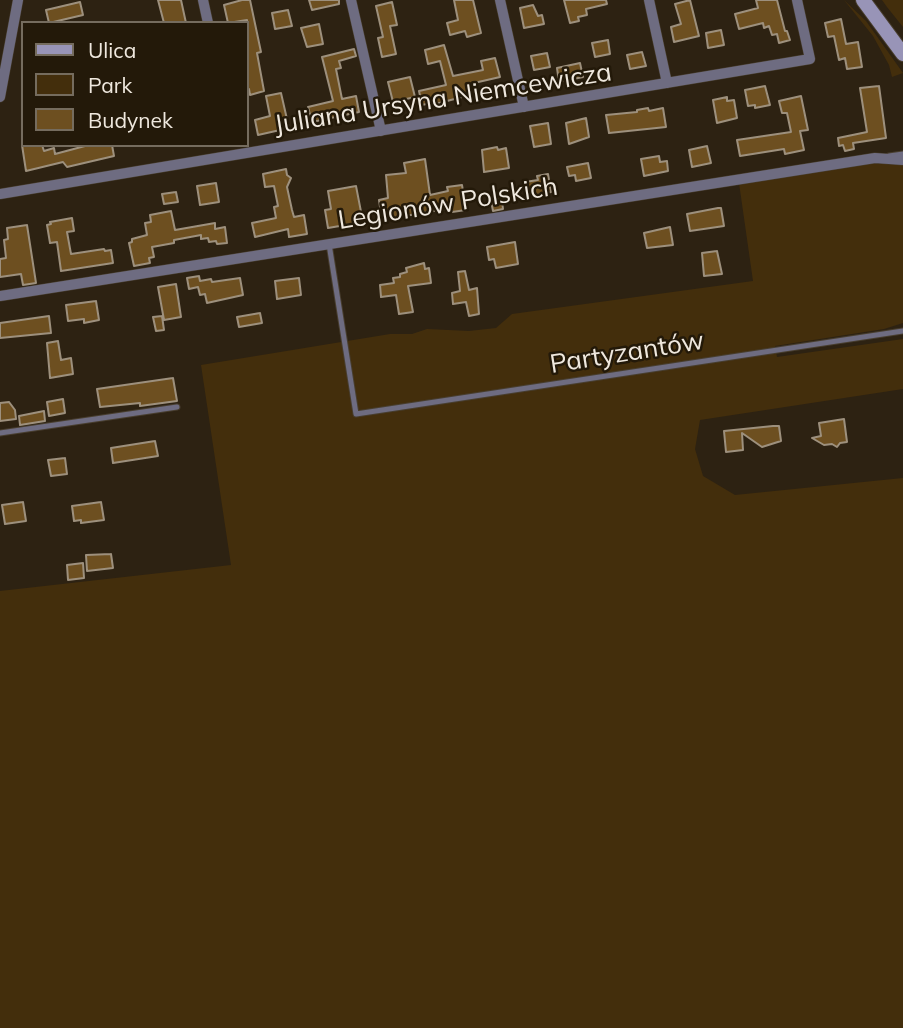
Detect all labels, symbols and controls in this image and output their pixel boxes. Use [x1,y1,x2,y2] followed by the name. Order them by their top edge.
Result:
[21,21,248,147] legend
[88,37,136,63] text: Ulica
[272,57,614,141] street label: Juliana Ursyna Niemcewicza
[88,72,132,98] text: Park
[88,107,173,133] text: Budynek
[336,171,560,237] street label: Legionów Polskich
[548,325,706,381] street label: Partyzantów

